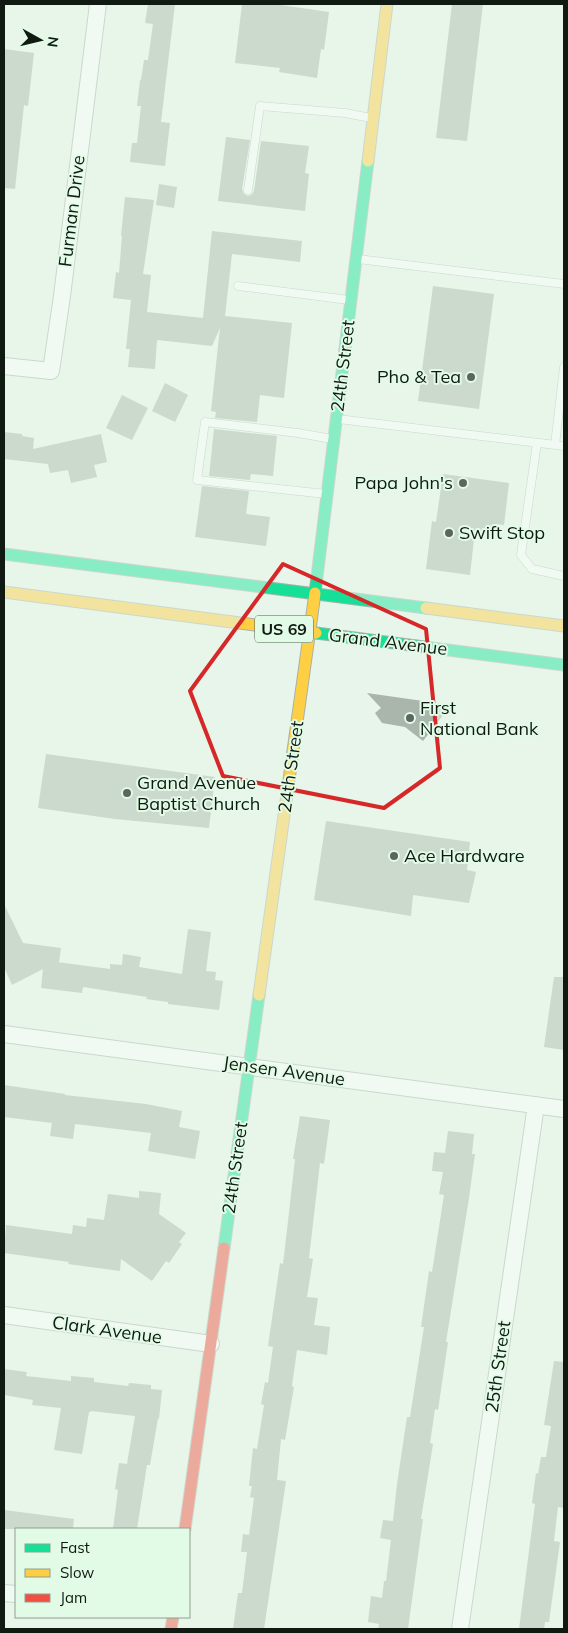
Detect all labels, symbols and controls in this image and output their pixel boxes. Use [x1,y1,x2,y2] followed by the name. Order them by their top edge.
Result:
[15,15,65,65] north arrow
[43,35,63,48] text: N
[53,154,90,268] street label: Furman Drive
[325,318,360,413] street label: 24th Street
[377,365,461,388] place label: Pho & Tea
[465,371,477,383] marker: Pho & Tea
[354,471,453,494] place label: Papa John's
[457,477,469,489] marker: Papa John's
[459,521,545,544] place label: Swift Stop
[443,527,455,539] marker: Swift Stop
[255,616,313,642] road number: US 69
[328,623,449,660] street label: Grand Avenue
[420,696,539,740] place label: First National Bank
[404,712,416,724] marker: First National Bank
[273,719,308,815] street label: 24th Street
[137,771,260,815] place label: Grand Avenue Baptist Church
[121,787,133,799] marker: Grand Avenue Baptist Church
[404,844,525,867] place label: Ace Hardware
[388,850,400,862] marker: Ace Hardware
[222,1051,347,1090] street label: Jensen Avenue
[217,1120,252,1216] street label: 24th Street
[51,1310,163,1349] street label: Clark Avenue
[480,1319,515,1415] street label: 25th Street
[15,1528,190,1618] legend
[60,1538,90,1557] text: Fast
[60,1563,94,1582] text: Slow
[60,1588,87,1607] text: Jam

